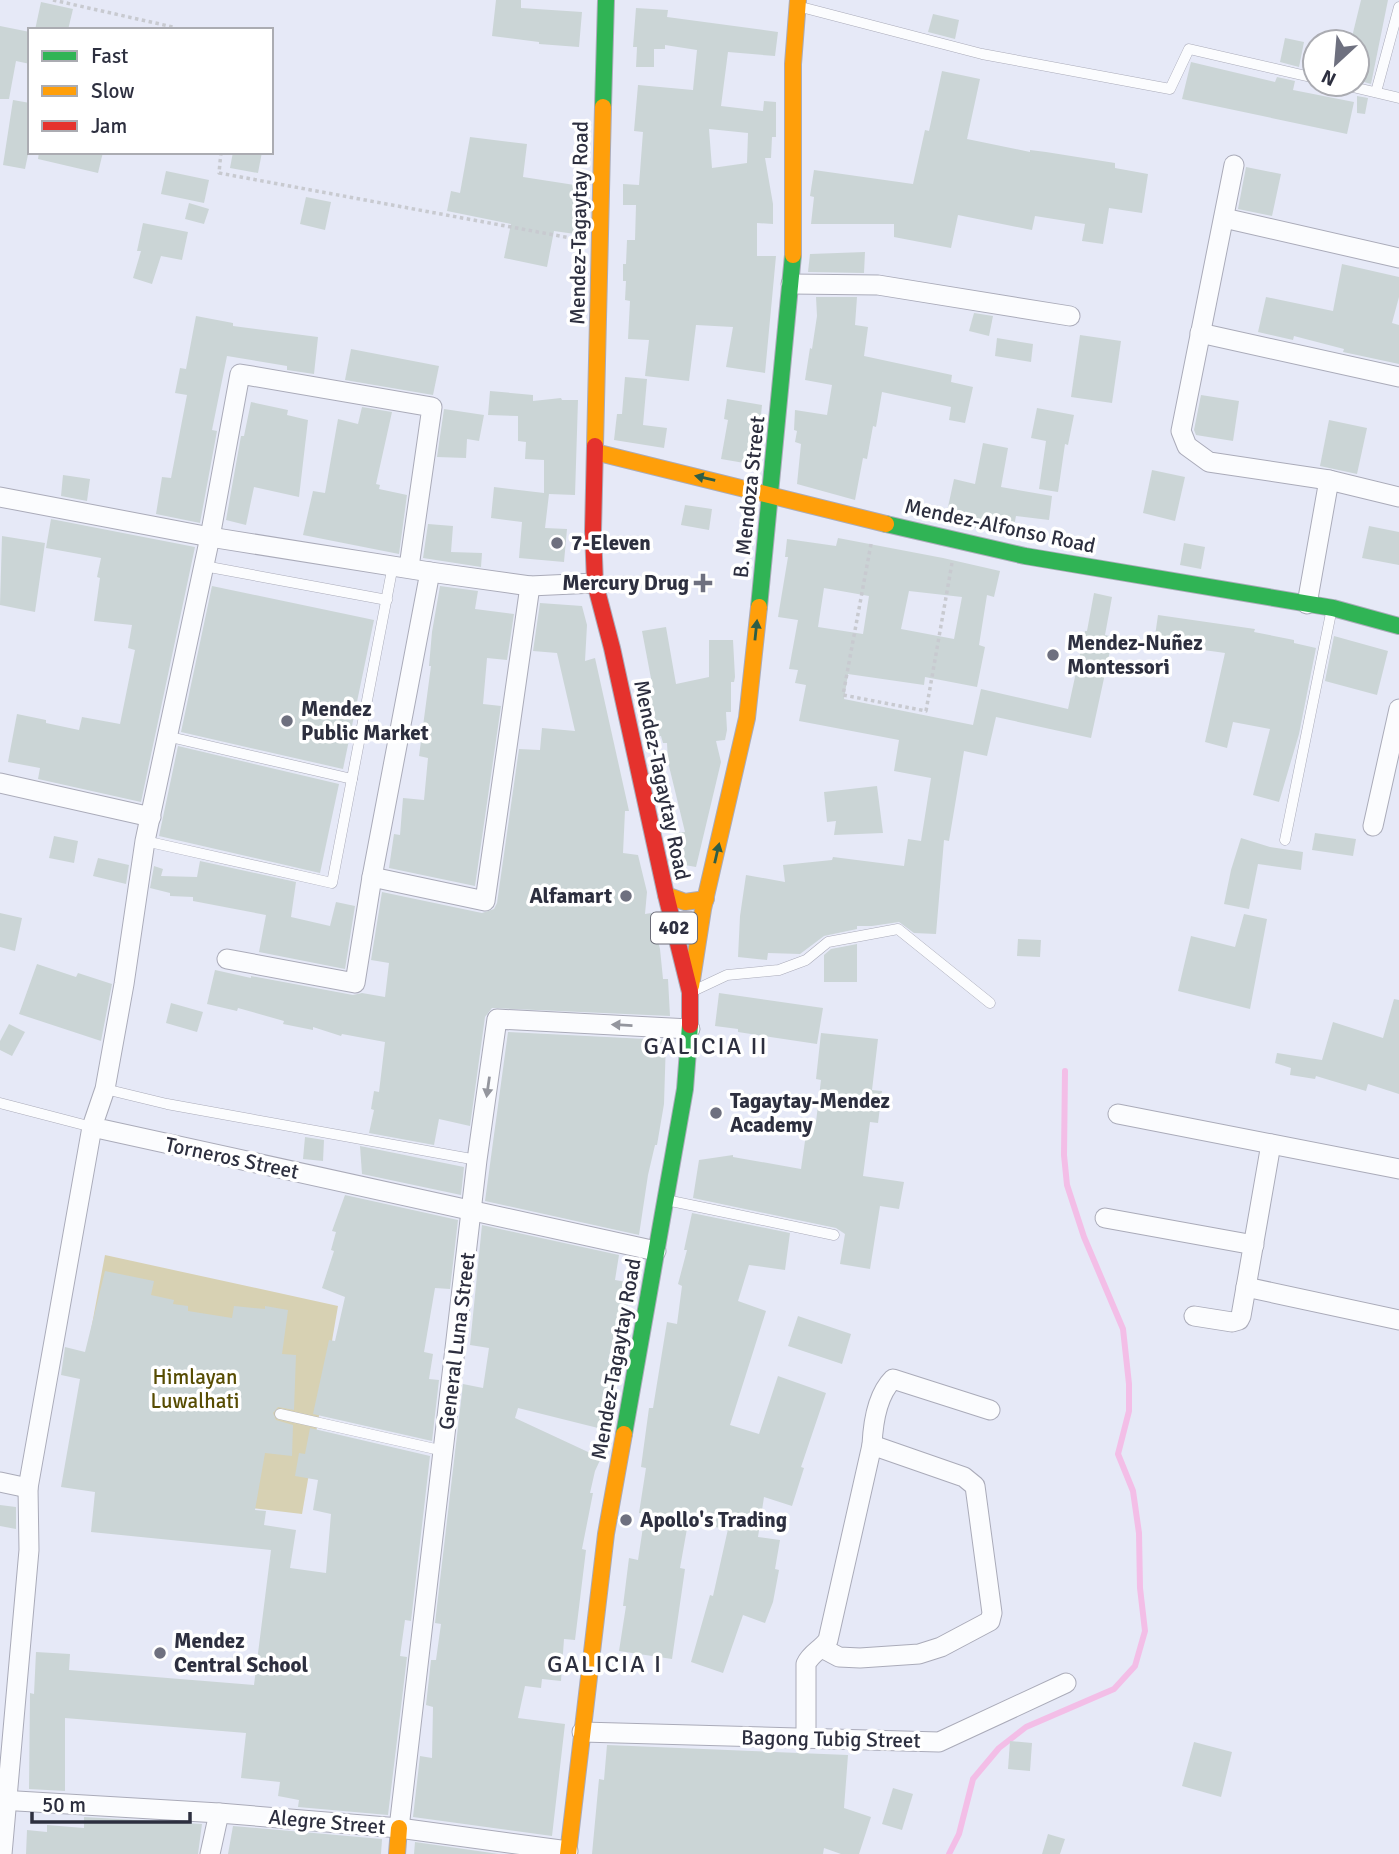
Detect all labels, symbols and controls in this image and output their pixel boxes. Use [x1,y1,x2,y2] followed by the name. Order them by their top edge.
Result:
[28,28,273,154] legend
[1301,28,1371,98] north arrow
[91,43,128,69] text: Fast
[1318,64,1340,91] text: N
[91,78,135,104] text: Slow
[91,113,127,139] text: Jam
[564,121,594,325] street label: Mendez-Tagaytay Road
[728,415,770,579] street label: B. Mendoza Street
[694,472,716,483] one-way arrow
[902,493,1098,559] street label: Mendez-Alfonso Road
[571,530,651,556] place label: 7-Eleven
[549,535,565,551] marker: 7-Eleven
[562,570,689,596] place label: Mercury Drug
[695,575,711,591] marker: Mercury Drug
[751,618,762,640] one-way arrow
[1067,630,1203,680] place label: Mendez-Nuñez Montessori
[1045,647,1061,663] marker: Mendez-Nuñez Montessori
[628,678,696,882] street label: Mendez-Tagaytay Road
[301,696,429,746] place label: Mendez Public Market
[279,713,295,729] marker: Mendez Public Market
[712,842,723,864] one-way arrow
[529,883,612,909] place label: Alfamart
[618,888,634,904] marker: Alfamart
[651,912,697,944] road number: 402
[610,1020,632,1031] one-way arrow
[643,1031,769,1061] district label: GALICIA II
[482,1076,493,1098] one-way arrow
[730,1088,890,1138] place label: Tagaytay-Mendez Academy
[708,1105,724,1121] marker: Tagaytay-Mendez Academy
[163,1131,301,1185] street label: Torneros Street
[433,1251,481,1431] street label: General Luna Street
[585,1256,647,1462] street label: Mendez-Tagaytay Road
[151,1364,239,1414] park label: Himlayan Luwalhati
[640,1507,787,1533] place label: Apollo's Trading
[618,1512,634,1528] marker: Apollo's Trading
[174,1628,309,1678] place label: Mendez Central School
[152,1645,168,1661] marker: Mendez Central School
[547,1649,663,1679] district label: GALICIA I
[741,1724,921,1754] street label: Bagong Tubig Street
[32,1780,189,1824] scale bar
[42,1792,86,1818] text: 50 m
[267,1804,387,1840] street label: Alegre Street

